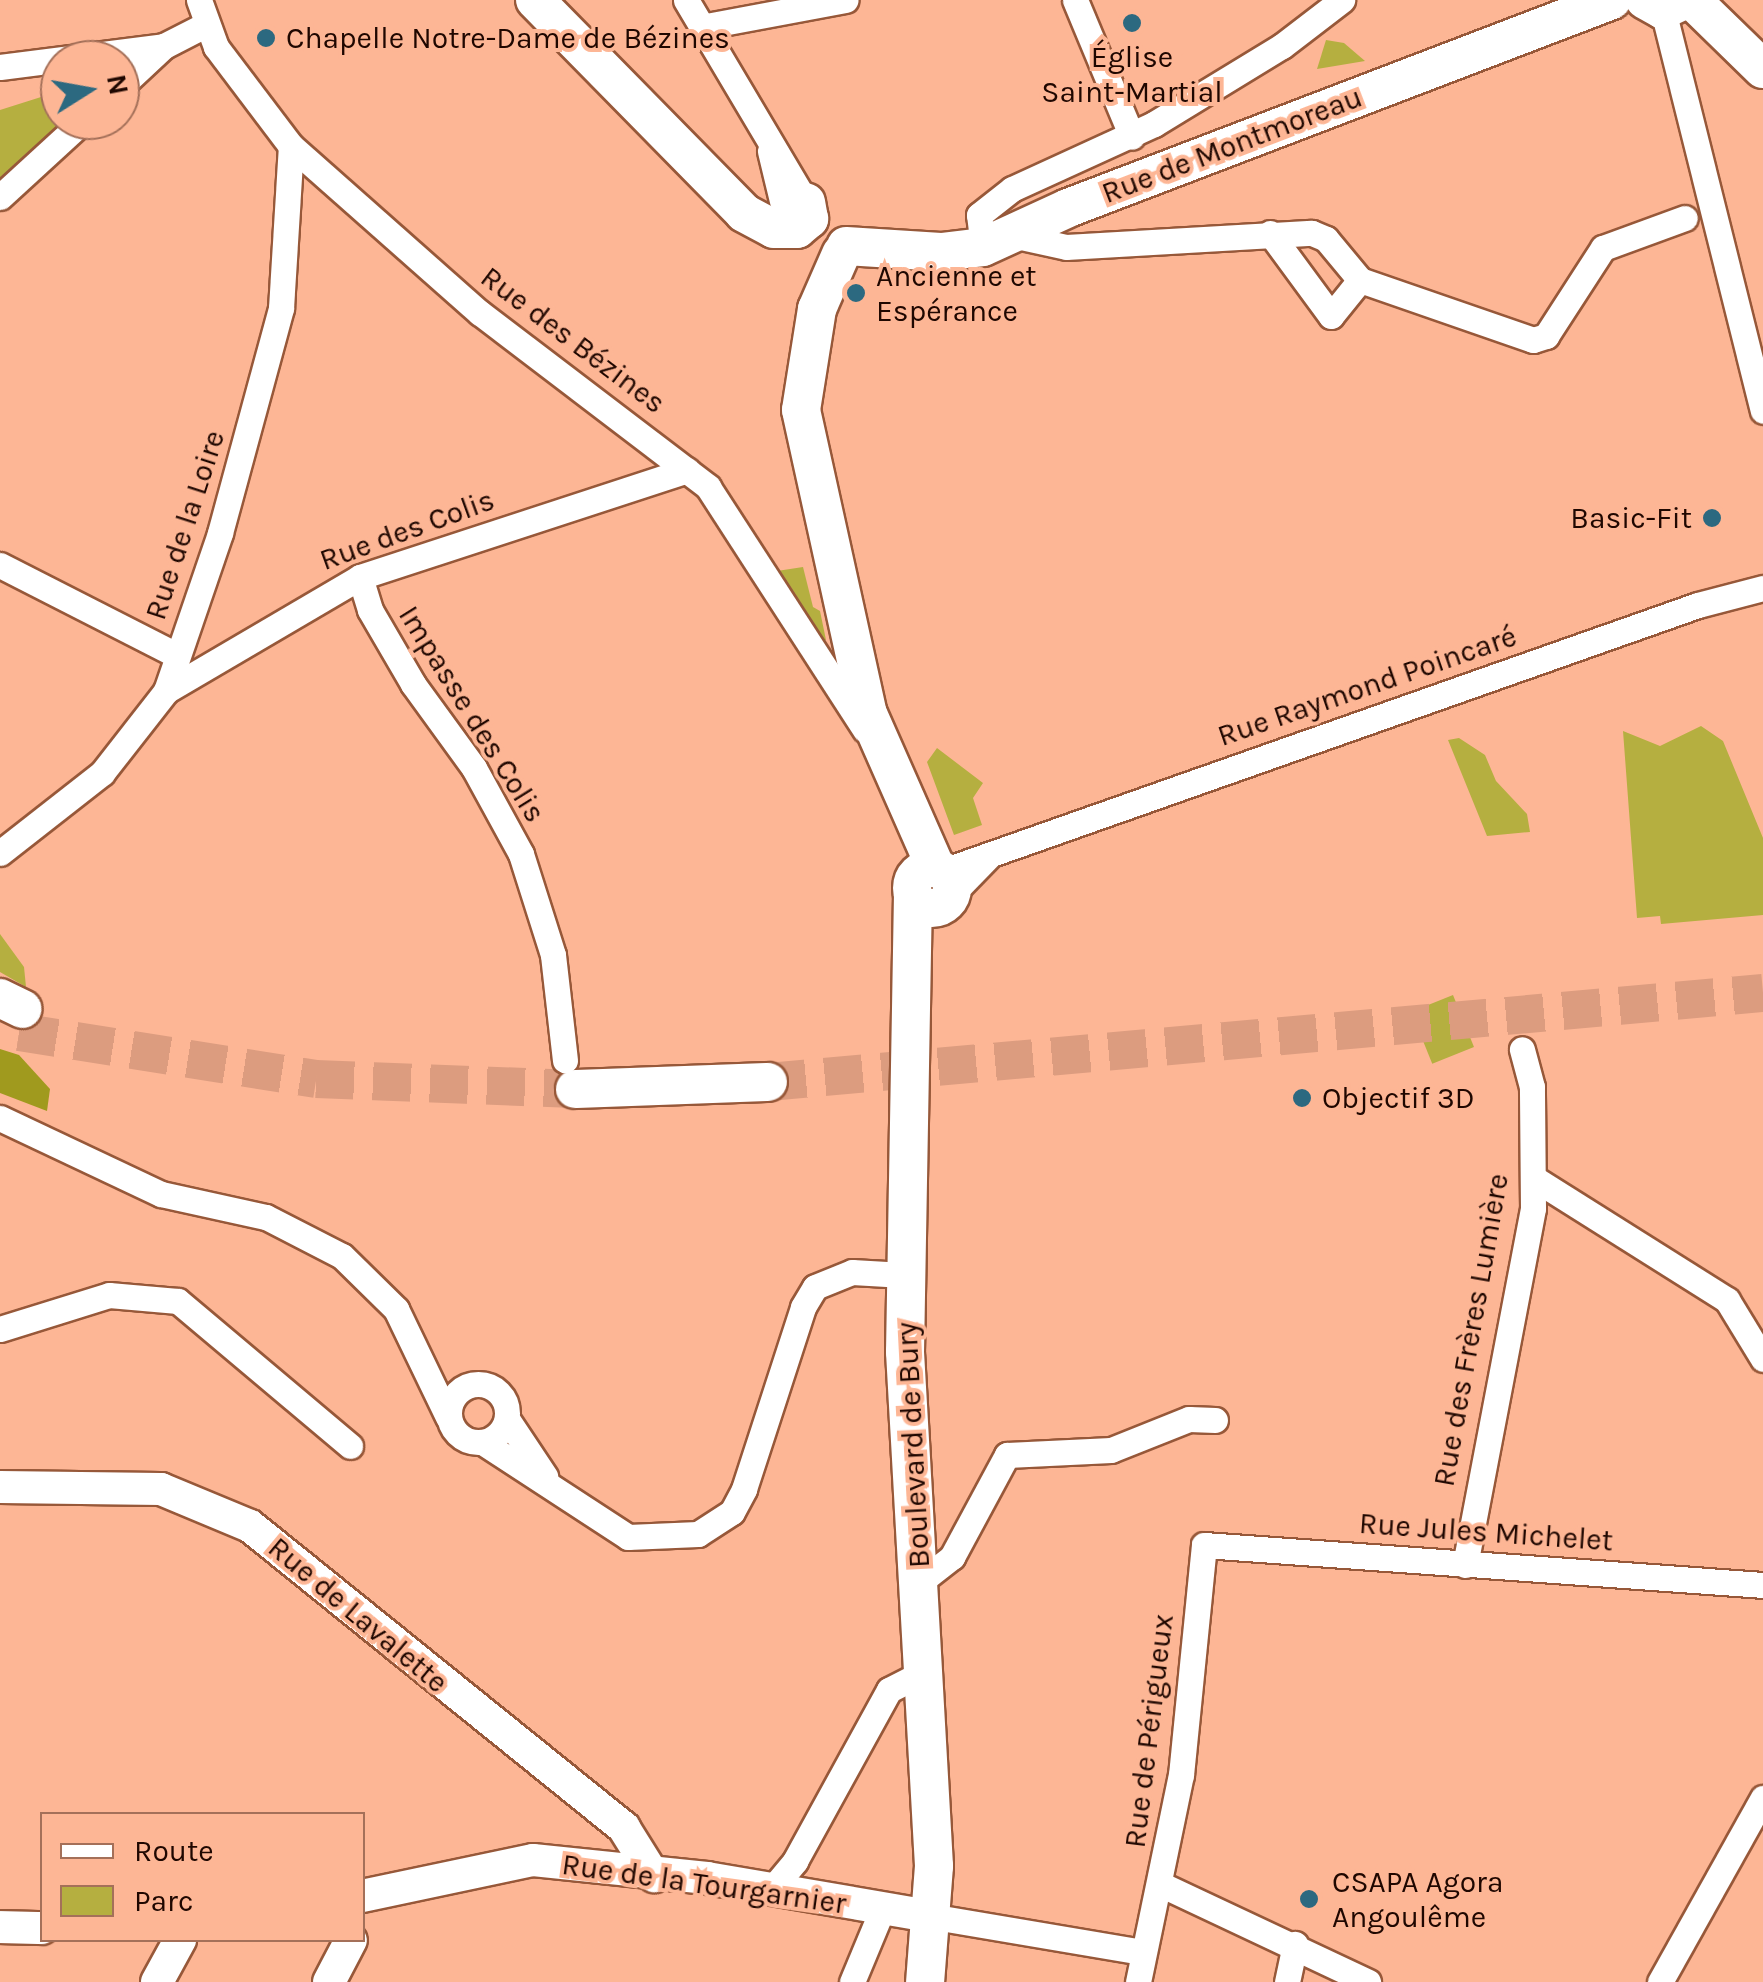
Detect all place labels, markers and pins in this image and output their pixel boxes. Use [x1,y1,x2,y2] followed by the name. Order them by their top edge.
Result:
[1121,12,1143,34] marker: Église Saint-Martial
[286,20,730,56] place label: Chapelle Notre-Dame de Bézines
[255,27,277,49] marker: Chapelle Notre-Dame de Bézines
[1041,39,1223,110] place label: Église Saint-Martial
[876,258,1037,328] place label: Ancienne et Espérance
[845,282,867,304] marker: Ancienne et Espérance
[1570,500,1692,536] place label: Basic-Fit
[1701,507,1723,529] marker: Basic-Fit
[1322,1080,1475,1116] place label: Objectif 3D
[1291,1087,1313,1109] marker: Objectif 3D
[1332,1864,1503,1934] place label: CSAPA Agora Angoulême
[1296,1886,1322,1912] marker: CSAPA Agora Angoulême

